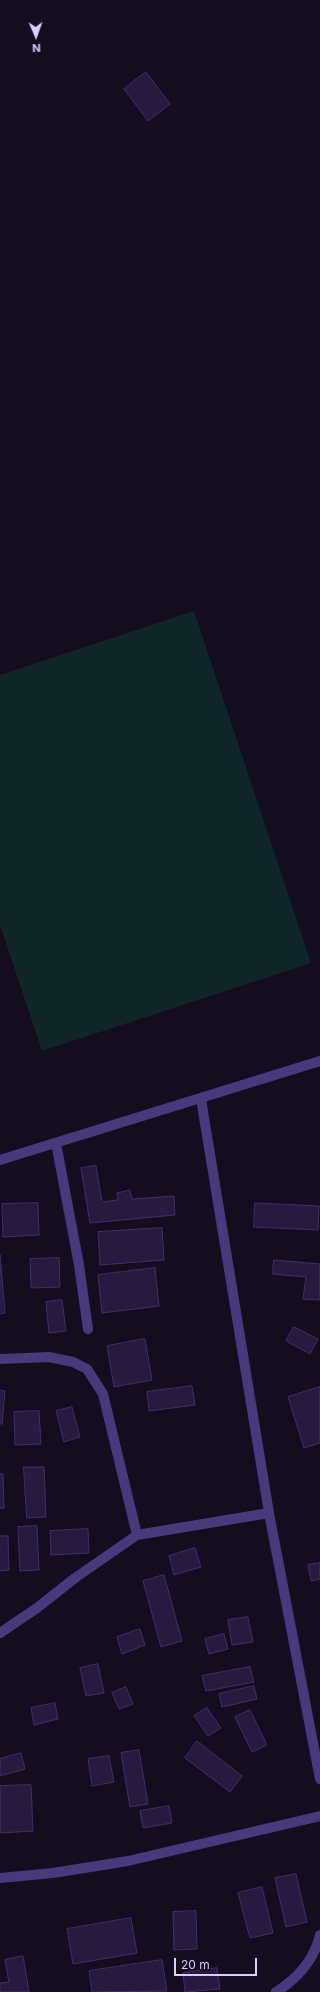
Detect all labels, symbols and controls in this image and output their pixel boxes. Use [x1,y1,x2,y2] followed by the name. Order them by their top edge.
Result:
[16,16,56,56] north arrow
[32,41,41,55] text: N
[176,1950,259,1976] scale bar
[181,1957,210,1972] text: 20 m

